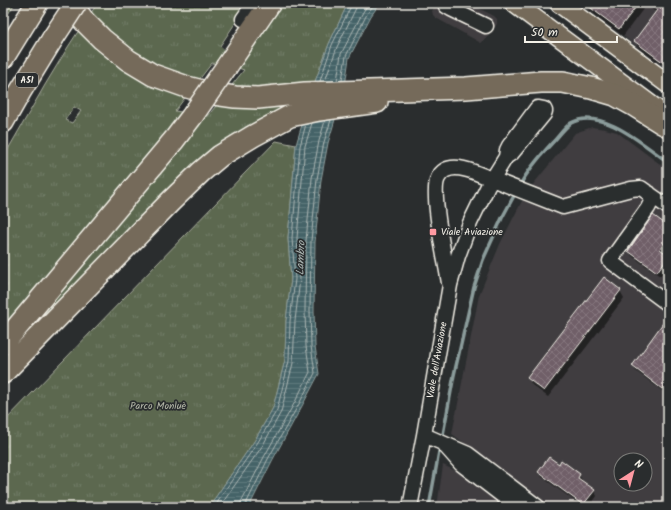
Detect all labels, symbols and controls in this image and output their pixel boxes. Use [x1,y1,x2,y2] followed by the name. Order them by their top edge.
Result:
[525,18,617,44] scale bar
[531,23,558,42] text: 50 m
[16,73,38,87] road number: A51
[441,224,503,240] place label: Viale Aviazione
[428,227,438,237] marker: Viale Aviazione
[291,240,311,275] water label: Lambro
[422,320,452,400] street label: Viale dell'Aviazione
[130,398,187,414] park label: Parco Monluè
[613,452,653,492] north arrow
[630,455,646,474] text: N

